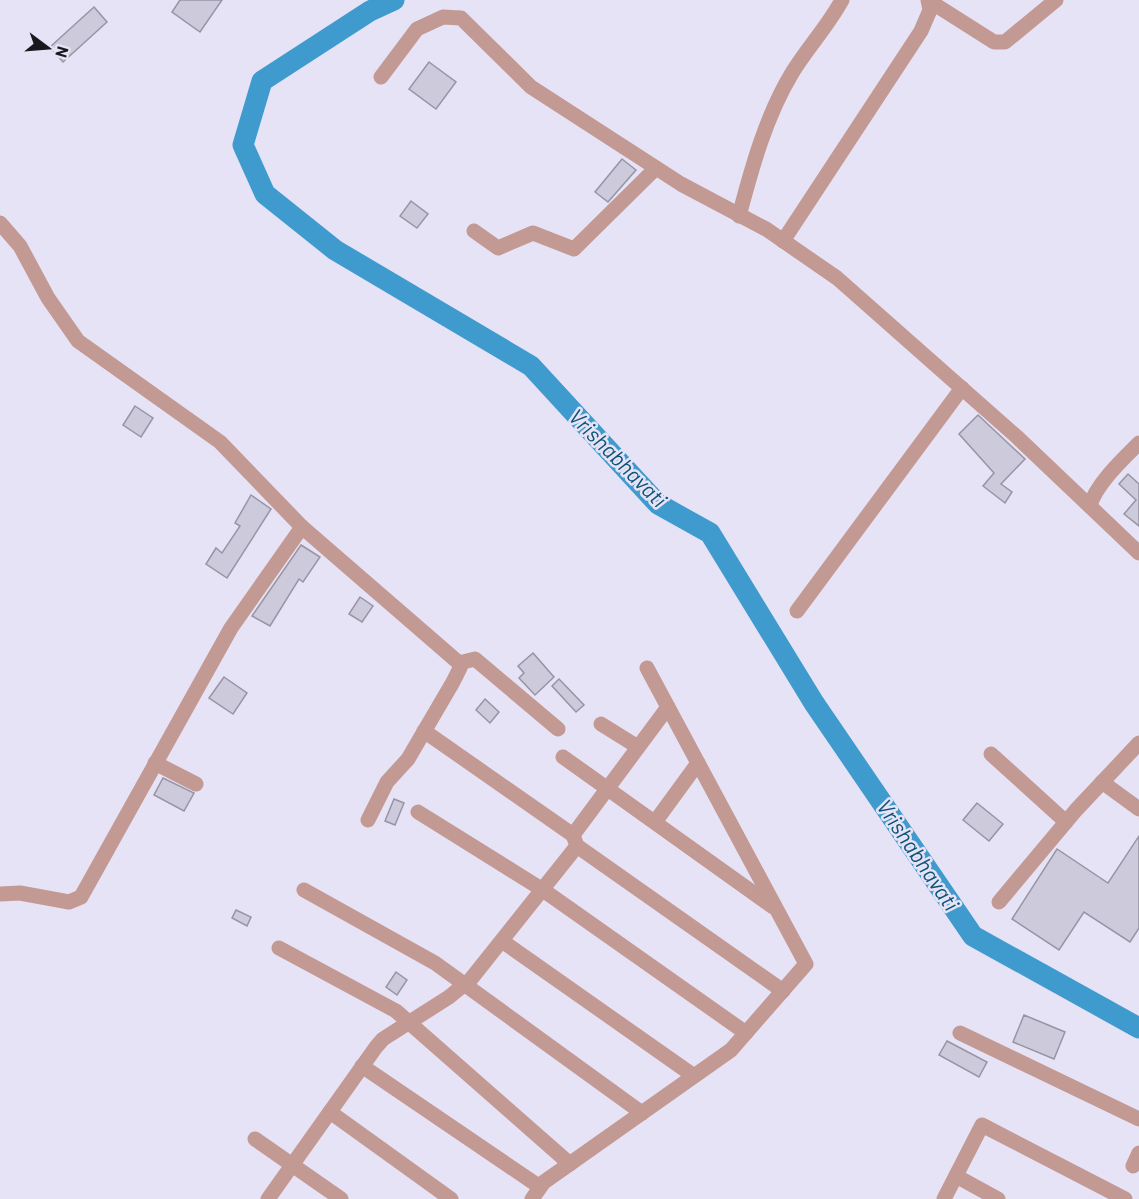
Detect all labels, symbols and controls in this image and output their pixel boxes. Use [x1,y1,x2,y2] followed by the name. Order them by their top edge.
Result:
[18,18,78,78] north arrow
[52,45,73,60] text: N
[564,403,674,512] water label: Vrishabhavati
[872,794,966,915] water label: Vrishabhavati

